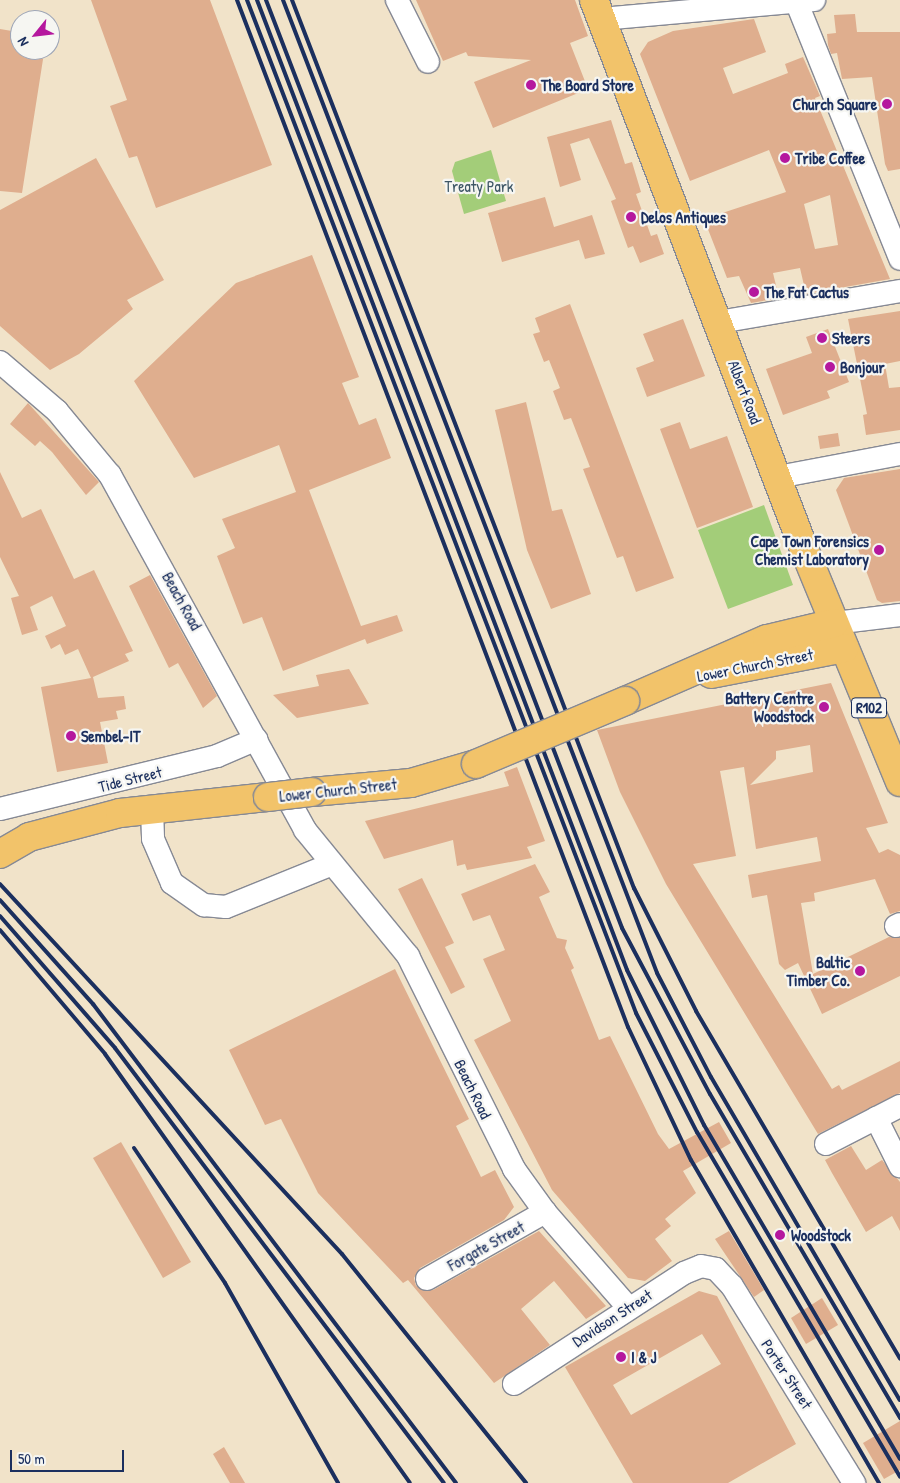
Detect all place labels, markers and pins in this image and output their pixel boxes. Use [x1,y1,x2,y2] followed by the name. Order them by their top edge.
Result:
[541,75,634,95] place label: The Board Store
[525,79,537,91] marker: The Board Store
[792,94,877,114] place label: Church Square
[881,98,893,110] marker: Church Square
[795,148,865,168] place label: Tribe Coffee
[779,152,791,164] marker: Tribe Coffee
[641,207,726,227] place label: Delos Antiques
[625,211,637,223] marker: Delos Antiques
[764,282,849,302] place label: The Fat Cactus
[748,286,760,298] marker: The Fat Cactus
[832,328,870,348] place label: Steers
[816,332,828,344] marker: Steers
[840,357,885,377] place label: Bonjour
[824,361,836,373] marker: Bonjour
[750,531,869,569] place label: Cape Town Forensics Chemist Laboratory
[873,544,885,556] marker: Cape Town Forensics Chemist Laboratory
[725,688,814,726] place label: Battery Centre Woodstock
[818,701,830,713] marker: Battery Centre Woodstock
[81,726,141,746] place label: Sembel-IT
[65,730,77,742] marker: Sembel-IT
[787,952,850,990] place label: Baltic Timber Co.
[854,965,866,977] marker: Baltic Timber Co.
[791,1225,851,1245] place label: Woodstock
[773,1228,787,1242] marker: Woodstock
[631,1347,657,1367] place label: I & J
[615,1351,627,1363] marker: I & J

